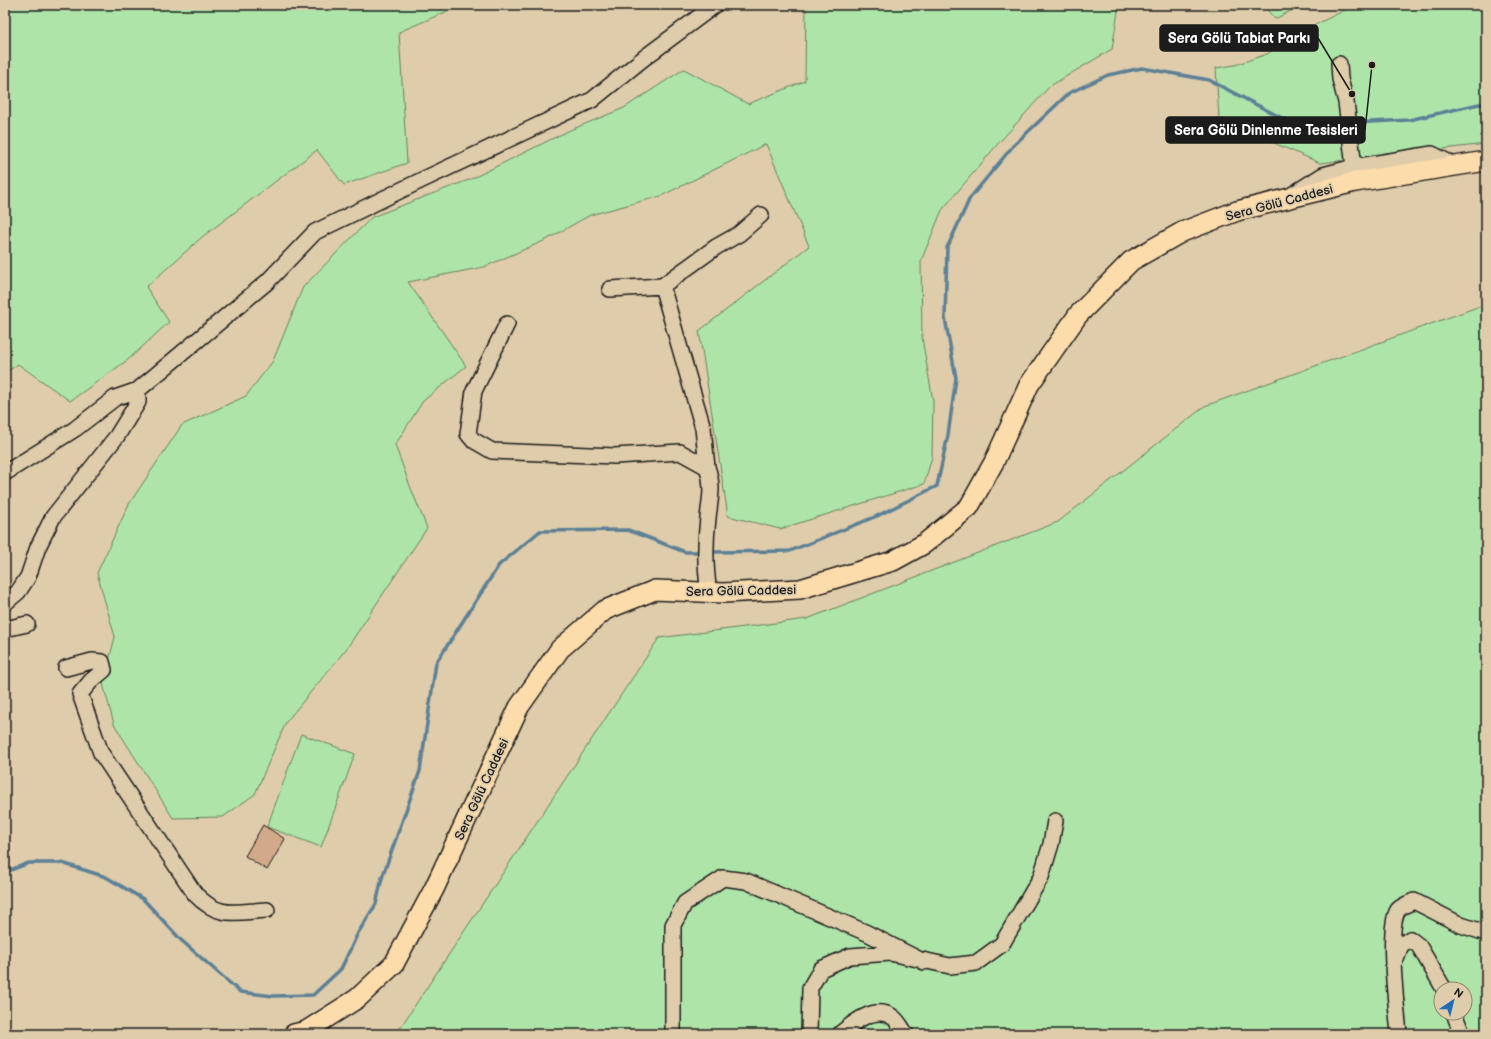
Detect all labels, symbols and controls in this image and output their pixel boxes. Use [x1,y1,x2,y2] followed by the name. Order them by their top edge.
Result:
[1160,25,1318,51] callout: Sera Gölü Tabiat Parkı
[1168,30,1310,47] text: Sera Gölü Tabiat Parkı
[1166,117,1365,143] callout: Sera Gölü Dinlenme Tesisleri
[1174,122,1358,139] text: Sera Gölü Dinlenme Tesisleri
[1224,181,1335,225] street label: Sera Gölü Caddesi
[686,582,796,600] street label: Sera Gölü Caddesi
[451,736,512,843] street label: Sera Gölü Caddesi
[1433,981,1473,1021] north arrow
[1451,986,1466,1001] text: N

